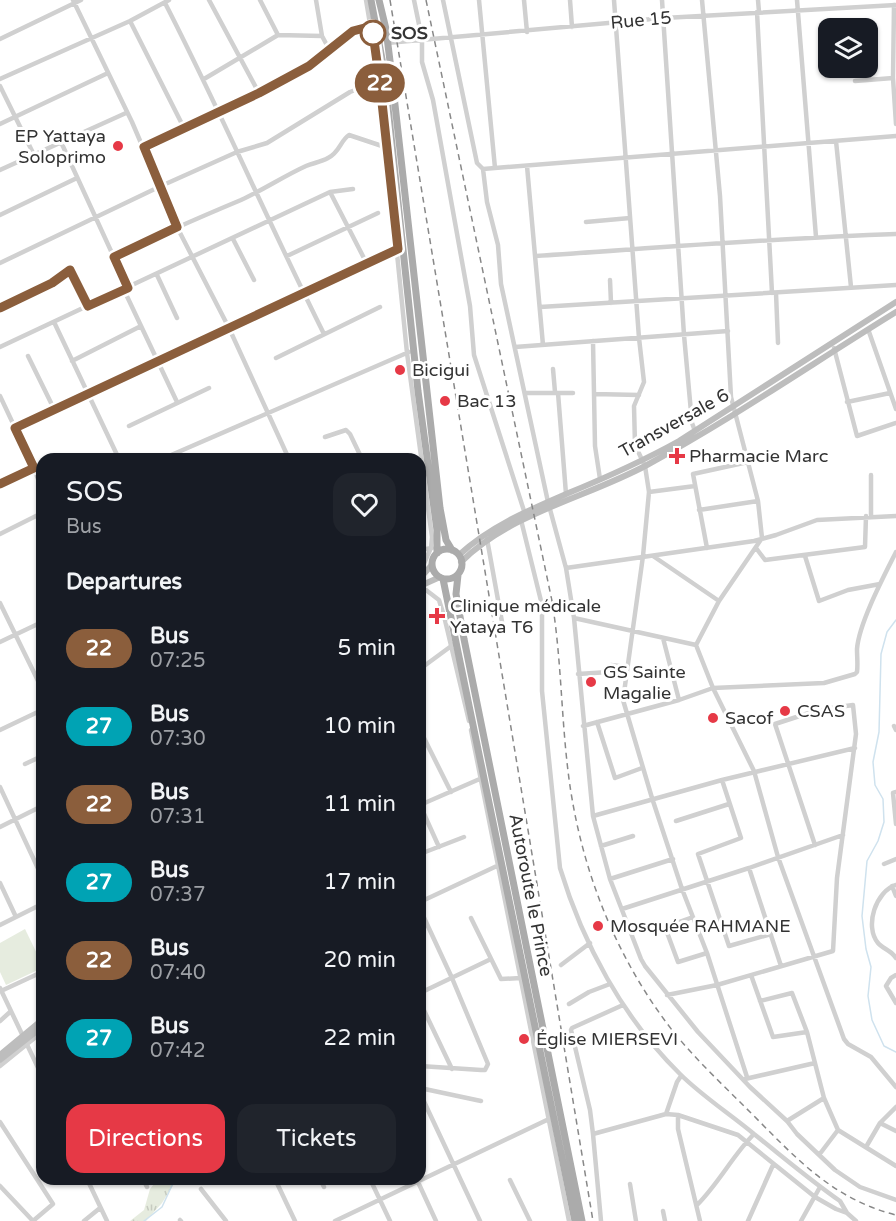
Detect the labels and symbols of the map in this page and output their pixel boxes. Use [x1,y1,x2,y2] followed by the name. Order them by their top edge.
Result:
[610,6,672,34] street label: Rue 15
[360,20,386,46] marker: SOS
[391,22,428,44] place label: SOS
[353,64,407,103] line badge: 22
[14,125,106,168] place label: EP Yattaya Soloprimo
[111,139,125,153] marker: EP Yattaya Soloprimo
[412,359,470,381] place label: Bicigui
[393,363,407,377] marker: Bicigui
[615,384,733,462] street label: Transversale 6
[457,390,516,412] place label: Bac 13
[438,394,452,408] marker: Bac 13
[689,445,828,467] place label: Pharmacie Marc
[670,449,684,463] marker: Pharmacie Marc
[450,595,601,638] place label: Clinique médicale Yataya T6
[428,607,446,625] marker: Clinique médicale Yataya T6
[603,661,686,704] place label: GS Sainte Magalie
[584,675,598,689] marker: GS Sainte Magalie
[797,700,845,722] place label: CSAS
[778,704,792,718] marker: CSAS
[725,707,774,729] place label: Sacof
[706,711,720,725] marker: Sacof
[504,812,558,978] street label: Autoroute le Prince
[610,915,791,937] place label: Mosquée RAHMANE
[591,919,605,933] marker: Mosquée RAHMANE
[536,1028,678,1050] place label: Église MIERSEVI
[517,1032,531,1046] marker: Église MIERSEVI

